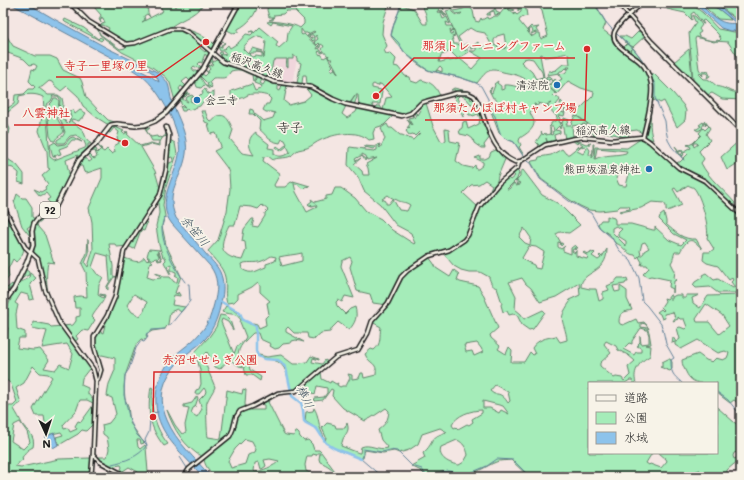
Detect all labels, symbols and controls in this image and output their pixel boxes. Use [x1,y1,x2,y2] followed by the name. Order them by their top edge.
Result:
[414,34,575,58] callout: 那須トレーニングファーム
[422,37,566,53] text: 那須トレーニングファーム
[229,48,286,81] street label: 稲沢高久線
[56,53,156,77] callout: 寺子一里塚の里
[64,57,148,73] text: 寺子一里塚の里
[516,77,549,92] place label: 清涼院
[552,80,562,90] marker: 清涼院
[205,92,238,107] place label: 会三寺
[192,95,202,105] marker: 会三寺
[425,96,585,120] callout: 那須たんぽぽ村キャンプ場
[433,99,577,115] text: 那須たんぽぽ村キャンプ場
[14,101,78,125] callout: 八雲神社
[22,104,70,120] text: 八雲神社
[277,118,303,135] district label: 寺子
[575,122,631,137] street label: 稲沢高久線
[564,161,641,176] place label: 熊田坂温泉神社
[644,164,654,174] marker: 熊田坂温泉神社
[40,202,60,218] road number: 72
[178,211,213,249] water label: 余笹川
[154,348,266,372] callout: 赤沼せせらぎ公園
[162,351,258,367] text: 赤沼せせらぎ公園
[294,382,318,411] water label: 棒川
[588,382,718,454] legend
[624,389,648,405] text: 道路
[624,409,648,425] text: 公園
[26,414,66,454] north arrow
[624,429,648,445] text: 水域
[42,437,51,452] text: N

